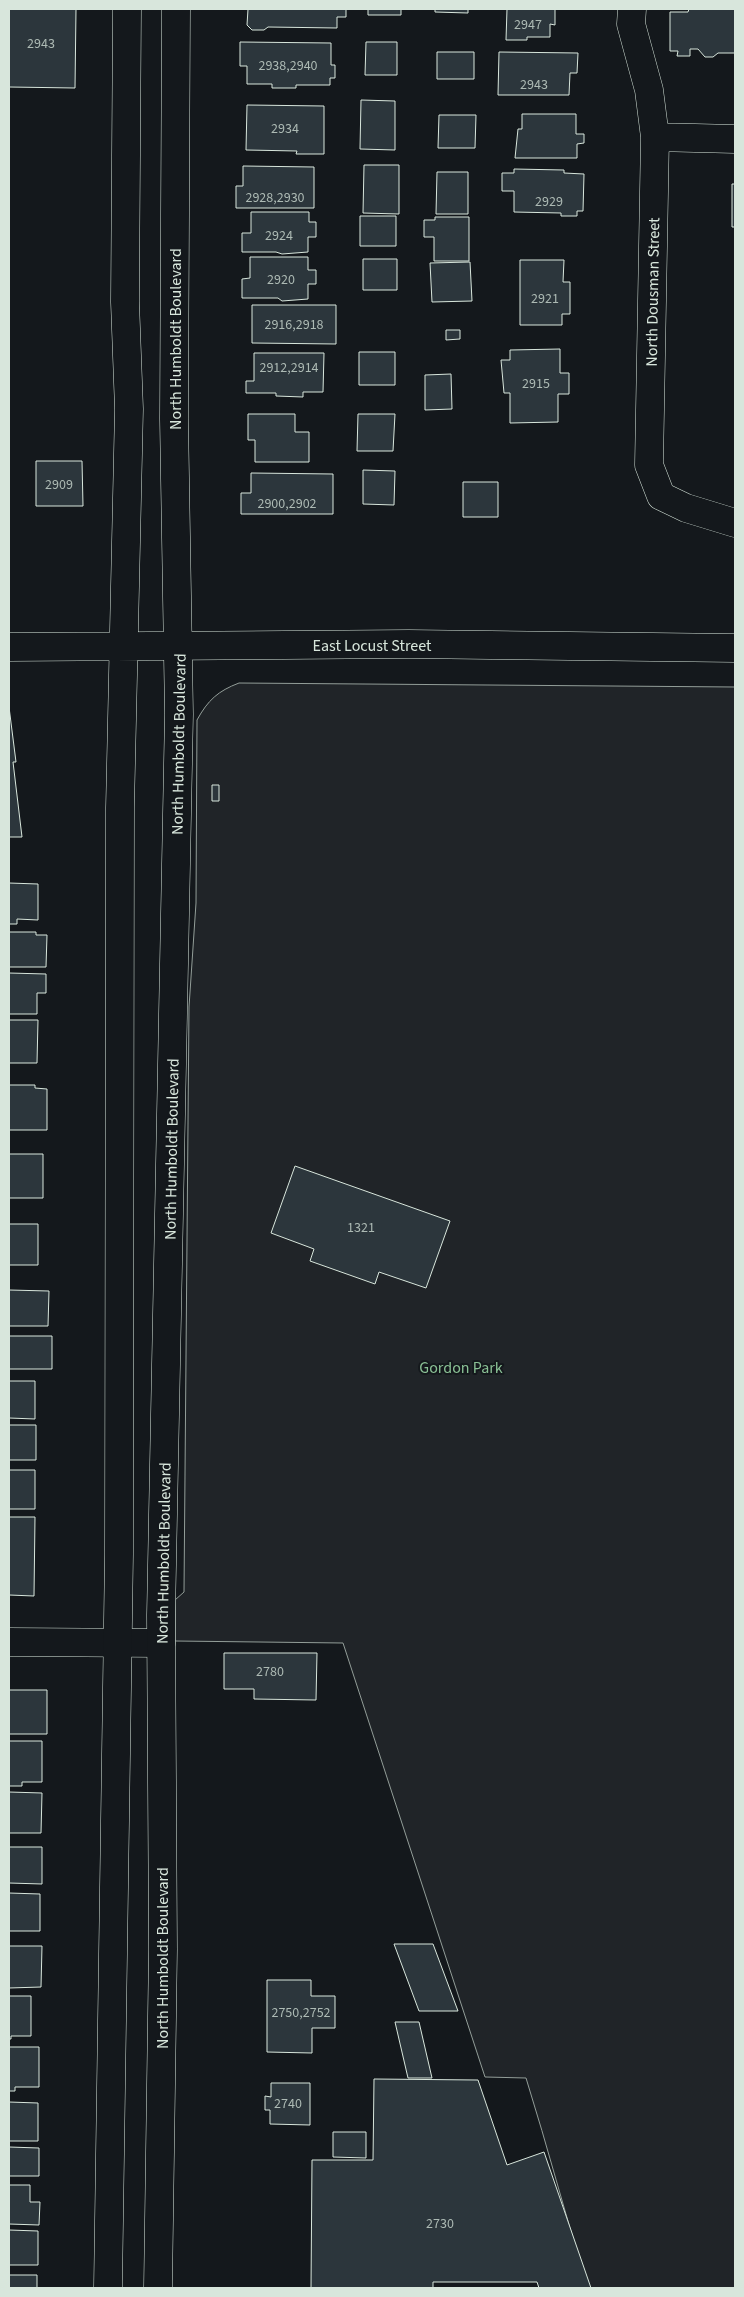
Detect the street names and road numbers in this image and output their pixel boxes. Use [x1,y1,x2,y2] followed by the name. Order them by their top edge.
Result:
[641,217,665,367] street label: North Dousman Street
[165,248,187,430] street label: North Humboldt Boulevard
[313,635,432,657] street label: East Locust Street
[166,653,192,835] street label: North Humboldt Boulevard
[159,1058,185,1240] street label: North Humboldt Boulevard
[151,1462,177,1644] street label: North Humboldt Boulevard
[152,1867,174,2049] street label: North Humboldt Boulevard

